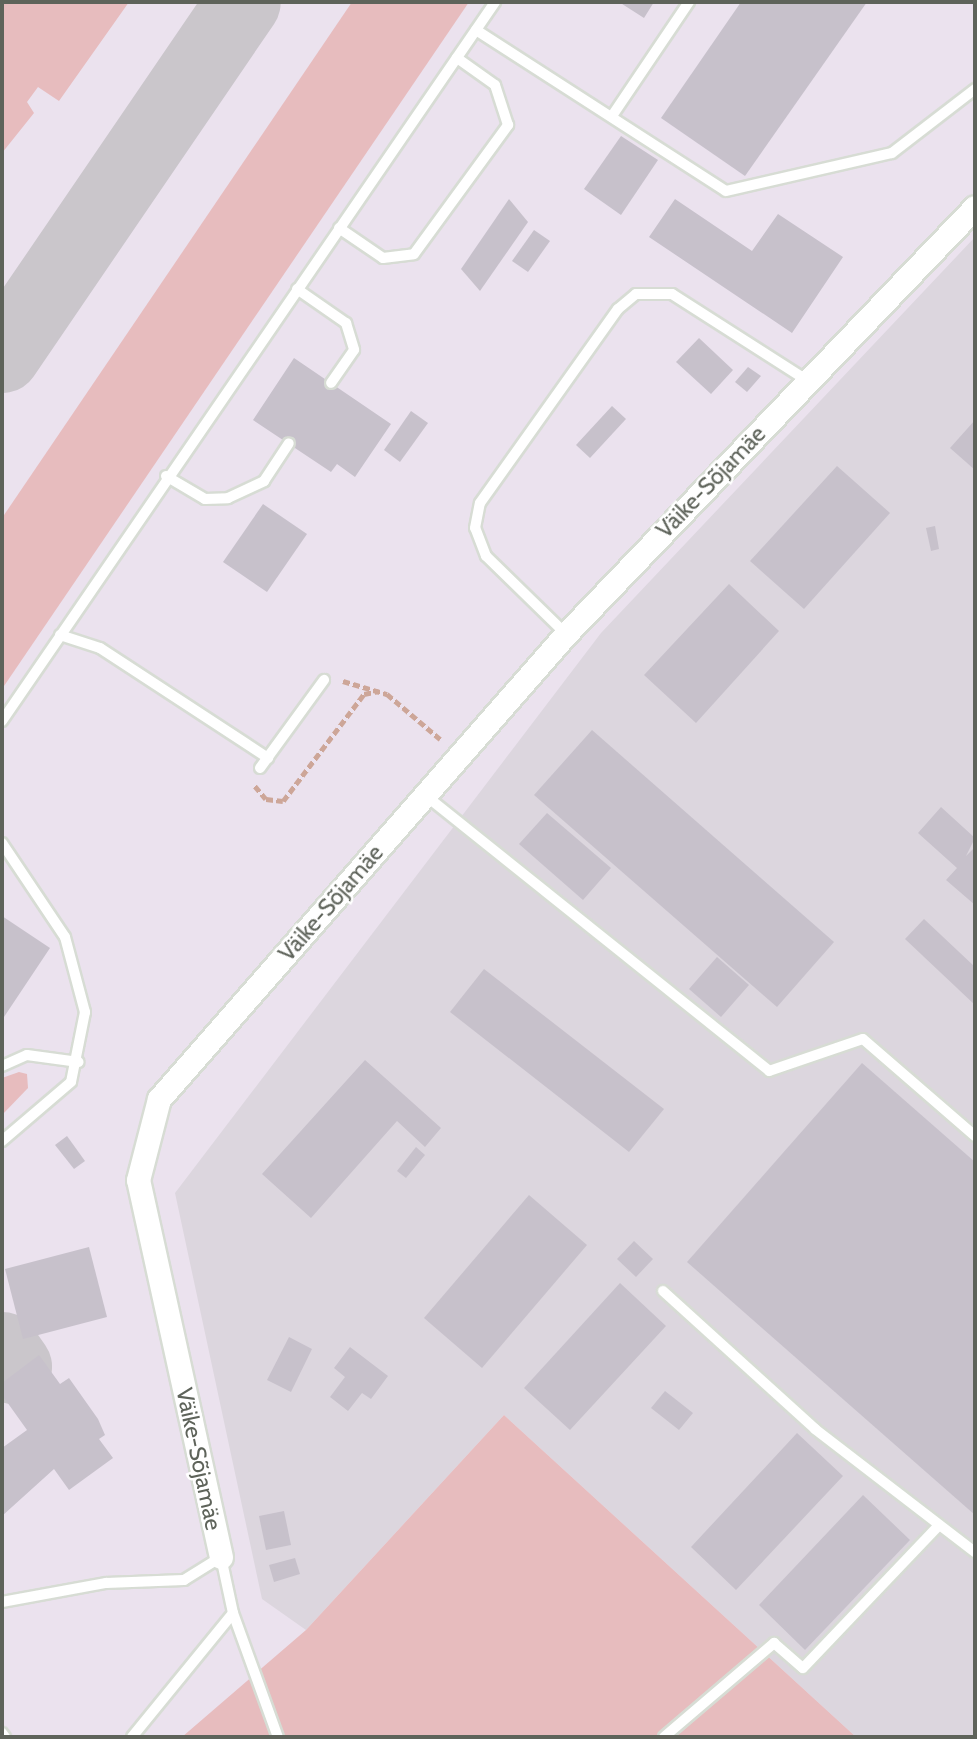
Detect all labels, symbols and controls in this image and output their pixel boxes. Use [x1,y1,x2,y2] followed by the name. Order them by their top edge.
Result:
[651,420,771,544] street label: Väike-Sõjamäe
[273,839,389,967] street label: Väike-Sõjamäe
[170,1385,228,1533] street label: Väike-Sõjamäe

